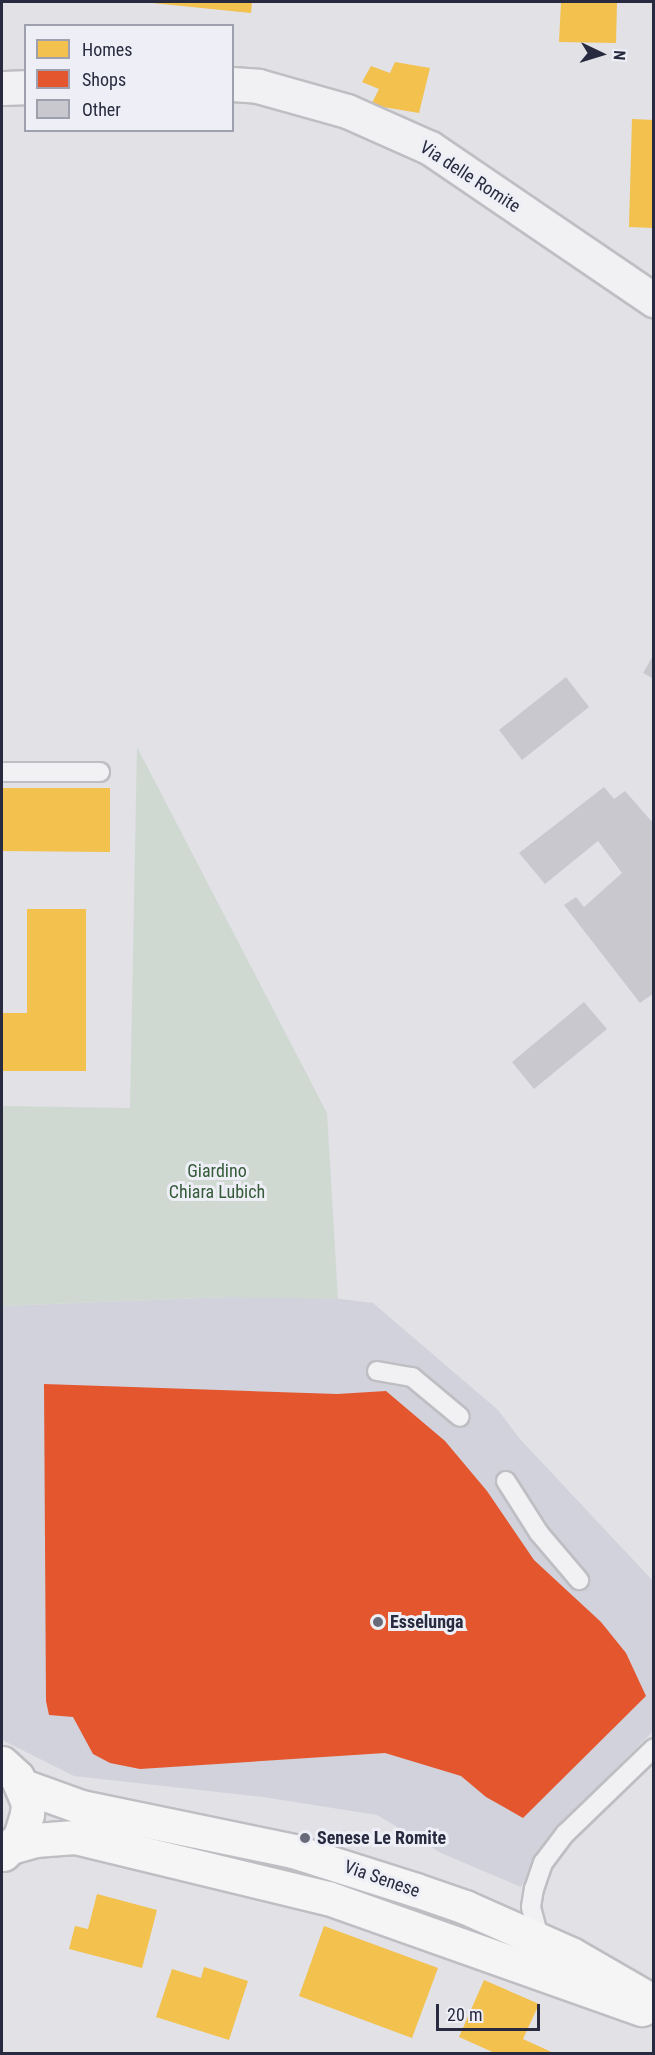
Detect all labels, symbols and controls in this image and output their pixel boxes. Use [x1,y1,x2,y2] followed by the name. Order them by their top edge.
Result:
[24,24,234,132] legend
[571,24,631,84] north arrow
[82,39,132,60] text: Homes
[610,50,629,61] text: N
[82,69,126,90] text: Shops
[82,99,121,120] text: Other
[416,137,524,217] street label: Via delle Romite
[169,1161,265,1204] park label: Giardino Chiara Lubich
[390,1611,464,1633] place label: Esselunga
[371,1615,385,1629] marker: Esselunga
[317,1827,446,1849] place label: Senese Le Romite
[298,1831,312,1845] marker: Senese Le Romite
[341,1856,423,1902] street label: Via Senese
[439,1992,542,2030] scale bar
[447,2004,482,2025] text: 20 m

